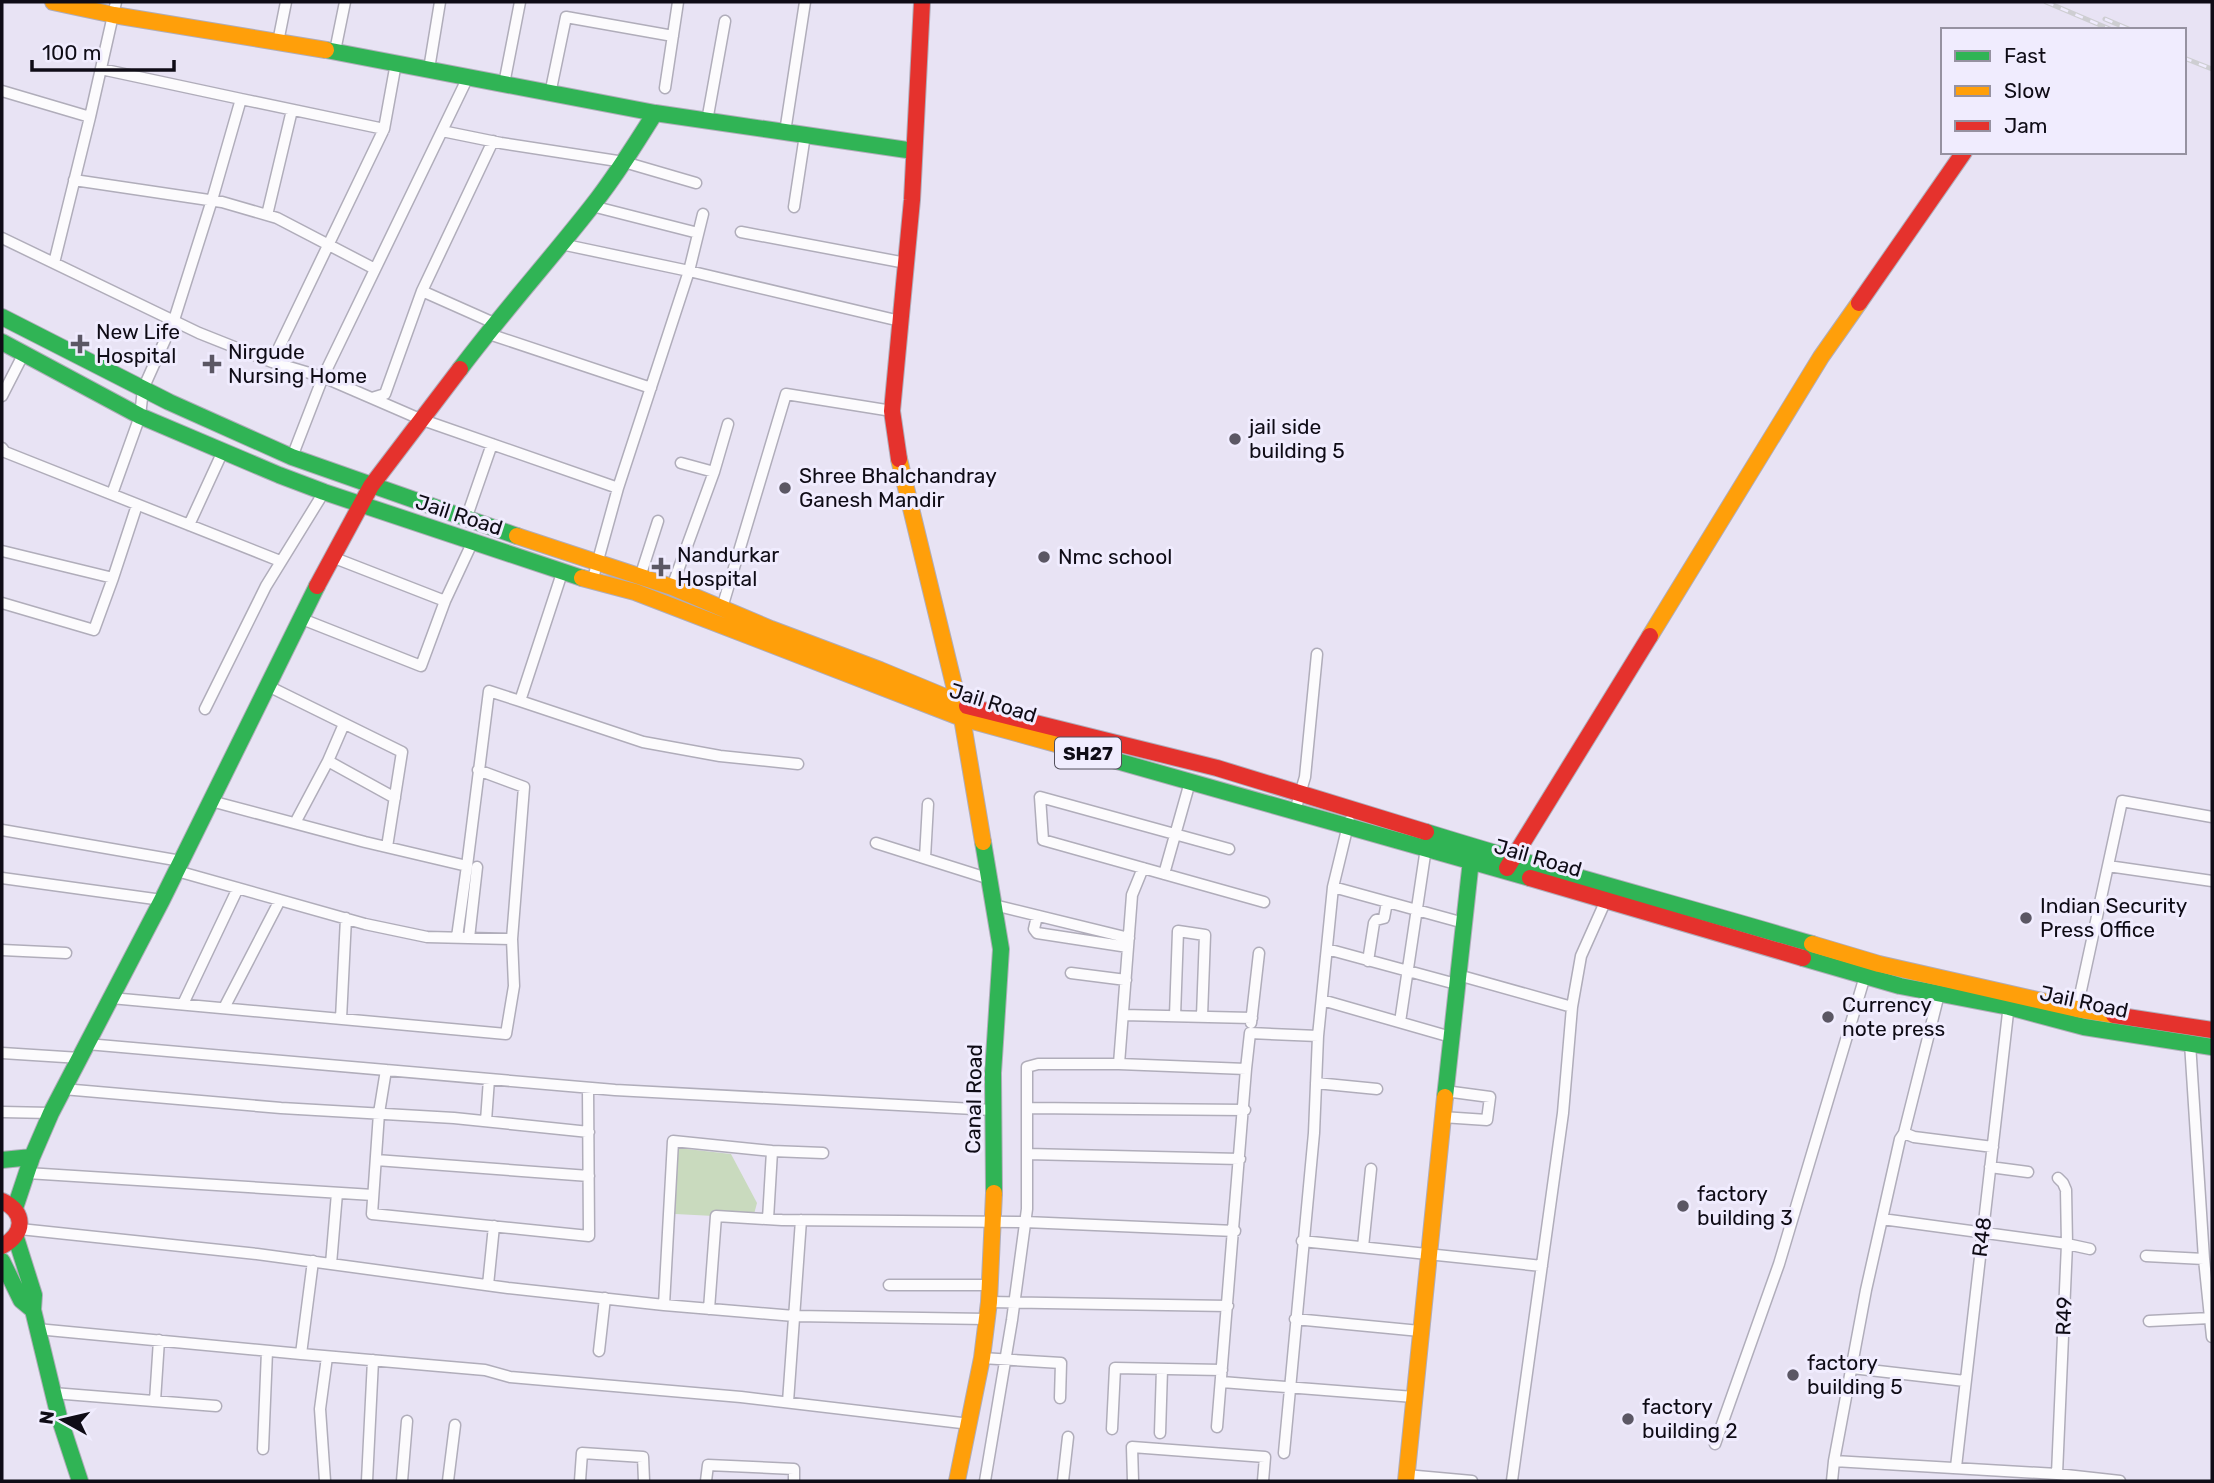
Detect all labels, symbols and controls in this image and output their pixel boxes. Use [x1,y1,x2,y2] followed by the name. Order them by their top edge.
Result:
[32,28,173,72] scale bar
[1941,28,2186,154] legend
[42,40,101,65] text: 100 m
[2004,43,2046,68] text: Fast
[2004,78,2051,103] text: Slow
[2004,113,2048,138] text: Jam
[96,319,180,368] place label: New Life Hospital
[70,334,90,354] marker: New Life Hospital
[228,339,367,388] place label: Nirgude Nursing Home
[202,354,222,374] marker: Nirgude Nursing Home
[1248,414,1345,463] place label: jail side building 5
[1227,431,1243,447] marker: jail side building 5
[799,463,997,512] place label: Shree Bhalchandray Ganesh Mandir
[777,480,793,496] marker: Shree Bhalchandray Ganesh Mandir
[413,489,506,540] street label: Jail Road
[677,542,779,591] place label: Nandurkar Hospital
[1058,544,1172,569] place label: Nmc school
[1036,549,1052,565] marker: Nmc school
[651,557,671,577] marker: Nandurkar Hospital
[946,677,1040,728] street label: Jail Road
[1055,738,1121,768] road number: SH27
[1491,833,1585,882] street label: Jail Road
[2040,893,2188,942] place label: Indian Security Press Office
[2018,910,2034,926] marker: Indian Security Press Office
[2038,980,2131,1023] street label: Jail Road
[1842,992,1945,1041] place label: Currency note press
[1820,1009,1836,1025] marker: Currency note press
[960,1044,987,1154] street label: Canal Road
[1697,1181,1793,1230] place label: factory building 3
[1675,1198,1691,1214] marker: factory building 3
[1967,1215,1996,1258] street label: R48
[2050,1296,2077,1336] street label: R49
[1807,1350,1903,1399] place label: factory building 5
[1785,1367,1801,1383] marker: factory building 5
[28,1385,98,1455] north arrow
[1642,1394,1738,1443] place label: factory building 2
[34,1409,59,1426] text: N
[1620,1411,1636,1427] marker: factory building 2

